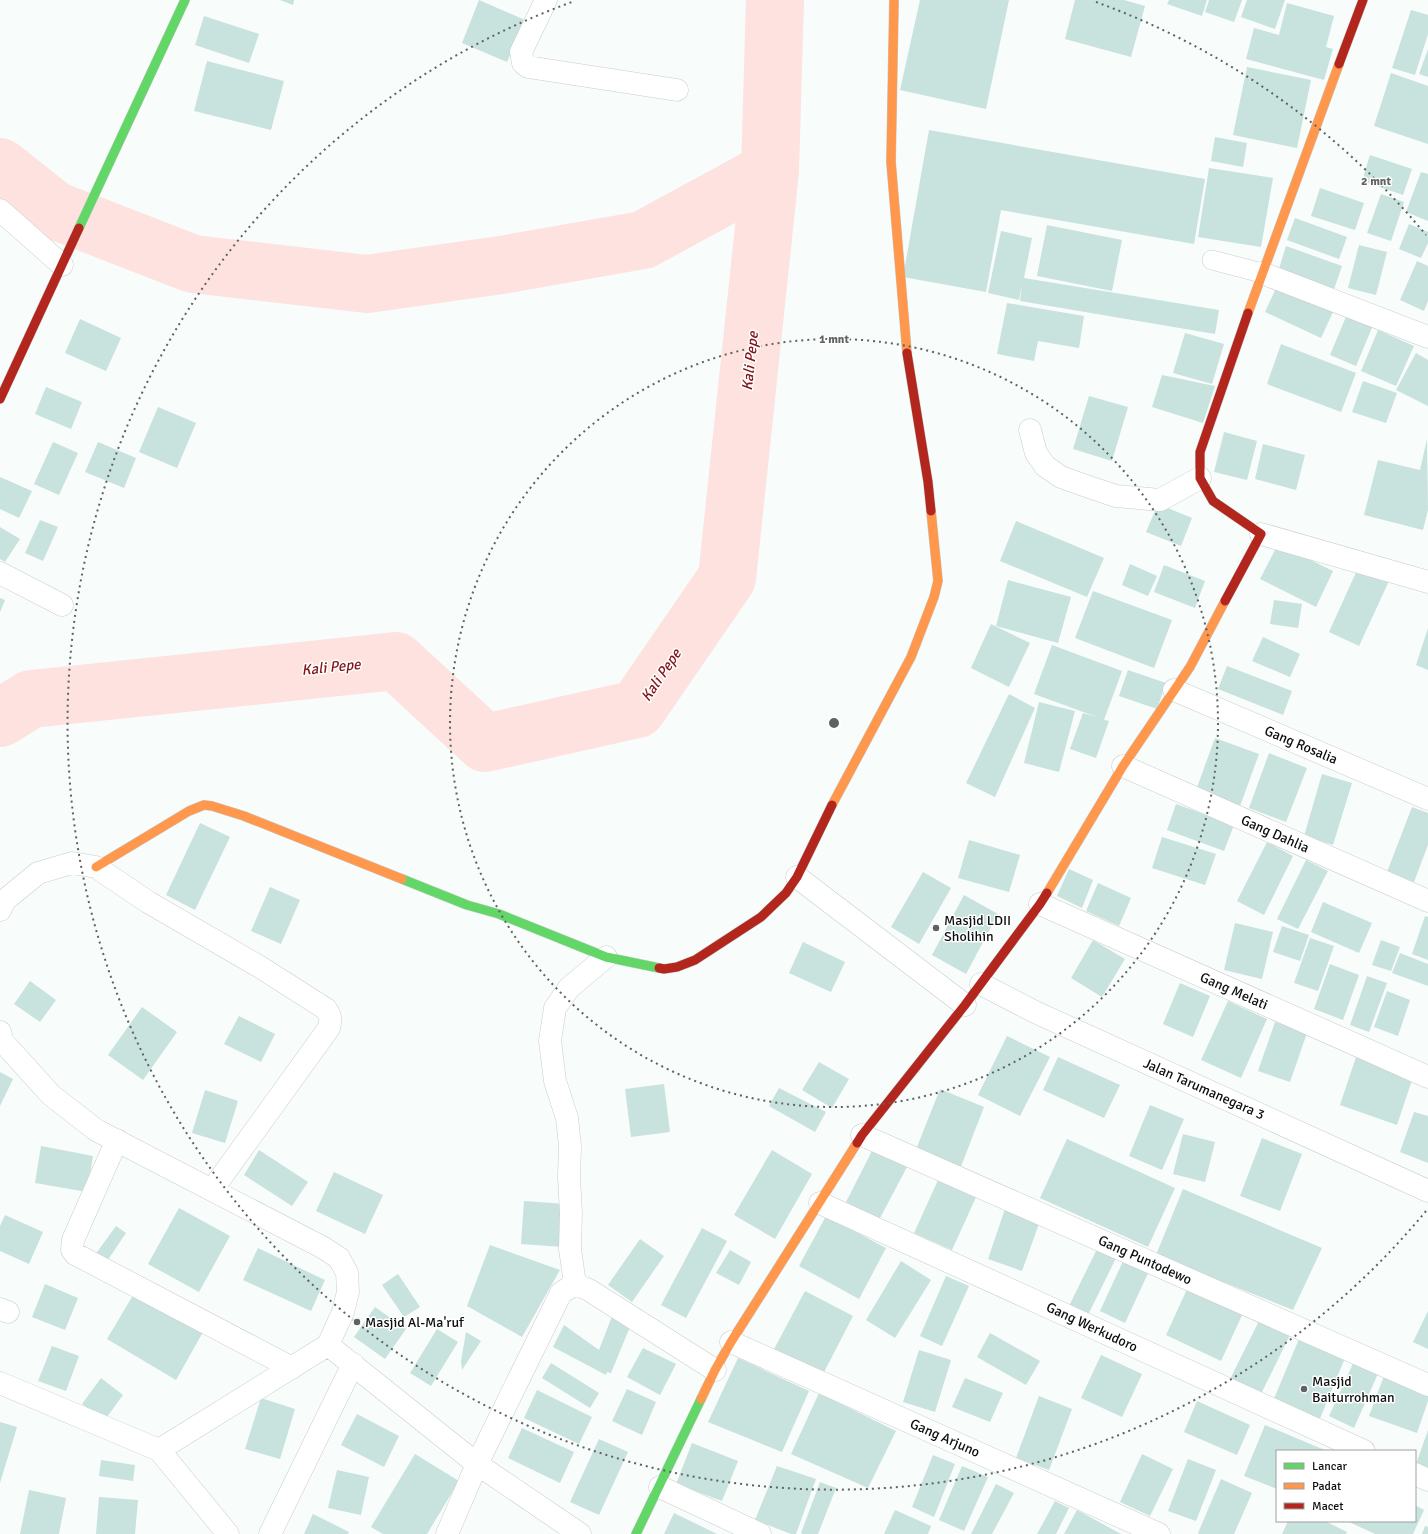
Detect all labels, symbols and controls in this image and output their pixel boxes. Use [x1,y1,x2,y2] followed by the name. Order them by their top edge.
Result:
[1361,174,1391,189] text: 2 mnt
[738,329,762,391] water label: Kali Pepe
[819,332,849,347] text: 1 mnt
[637,644,686,705] water label: Kali Pepe
[301,655,363,679] water label: Kali Pepe
[827,716,841,730] centre of rings
[1262,722,1340,768] street label: Gang Rosalia
[1238,811,1312,857] street label: Gang Dahlia
[944,912,1011,945] place label: Masjid LDII Sholihin
[931,923,941,933] marker: Masjid LDII Sholihin
[1197,969,1271,1013] street label: Gang Melati
[1141,1055,1267,1123] street label: Jalan Tarumanegara 3
[1096,1232,1194,1288] street label: Gang Puntodewo
[1044,1298,1140,1356] street label: Gang Werkudoro
[365,1314,465,1331] place label: Masjid Al-Ma'ruf
[352,1317,362,1327] marker: Masjid Al-Ma'ruf
[1312,1373,1395,1406] place label: Masjid Baiturrohman
[1299,1384,1309,1394] marker: Masjid Baiturrohman
[907,1415,983,1461] street label: Gang Arjuno
[1276,1450,1416,1522] legend
[1312,1459,1348,1474] text: Lancar
[1312,1479,1341,1494] text: Padat
[1312,1499,1344,1514] text: Macet

